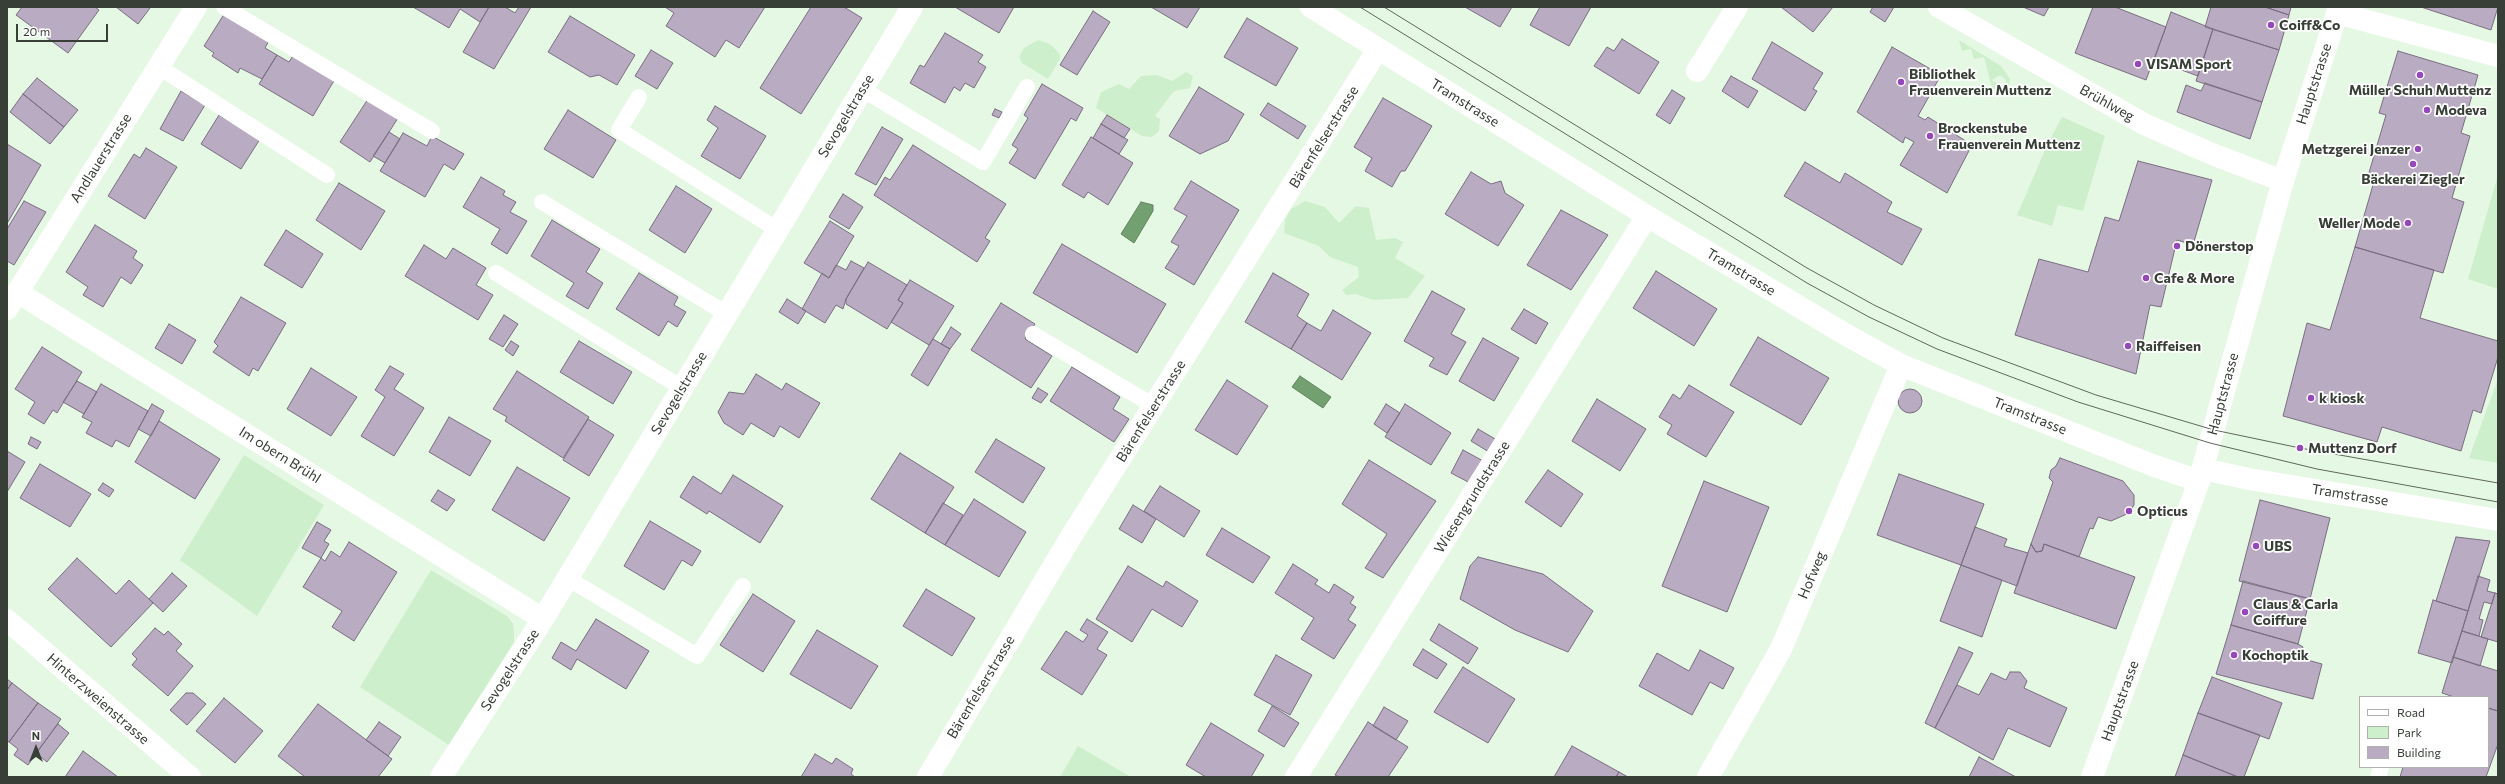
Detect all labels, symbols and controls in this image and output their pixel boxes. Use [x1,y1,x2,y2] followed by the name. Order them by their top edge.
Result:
[18,16,110,42] scale bar
[2279,17,2340,33] place label: Coiff&Co
[2266,20,2276,30] marker: Coiff&Co
[23,24,50,38] text: 20 m
[2293,41,2335,127] street label: Hauptstrasse
[2146,56,2232,72] place label: VISAM Sport
[2133,59,2143,69] marker: VISAM Sport
[1909,66,2051,98] place label: Bibliothek Frauenverein Muttenz
[2415,70,2425,80] marker: Müller Schuh Muttenz
[815,71,877,161] street label: Sevogelstrasse
[1428,75,1502,131] street label: Tramstrasse
[1896,77,1906,87] marker: Bibliothek Frauenverein Muttenz
[2077,81,2137,125] street label: Brühlweg
[2349,82,2491,98] place label: Müller Schuh Muttenz
[1286,83,1362,191] street label: Bärenfelserstrasse
[2435,102,2487,118] place label: Modeva
[2422,105,2432,115] marker: Modeva
[67,110,135,206] street label: Andlauerstrasse
[1938,120,2080,152] place label: Brockenstube Frauenverein Muttenz
[1925,131,1935,141] marker: Brockenstube Frauenverein Muttenz
[2301,141,2410,157] place label: Metzgerei Jenzer
[2413,144,2423,154] marker: Metzgerei Jenzer
[2408,159,2418,169] marker: Bäckerei Ziegler
[2361,171,2465,187] place label: Bäckerei Ziegler
[2318,215,2400,231] place label: Weller Mode
[2403,218,2413,228] marker: Weller Mode
[2185,238,2254,254] place label: Dönerstop
[2172,241,2182,251] marker: Dönerstop
[1703,245,1779,299] street label: Tramstrasse
[2154,270,2235,286] place label: Cafe & More
[2141,273,2151,283] marker: Cafe & More
[2136,338,2201,354] place label: Raiffeisen
[2123,341,2133,351] marker: Raiffeisen
[648,348,710,438] street label: Sevogelstrasse
[2204,351,2242,437] street label: Hauptstrasse
[1113,357,1189,465] street label: Bärenfelserstrasse
[2319,390,2364,406] place label: k kiosk
[2306,393,2316,403] marker: k kiosk
[1991,394,2069,438] street label: Tramstrasse
[236,423,324,487] street label: Im obern Brühl
[1431,438,1513,556] street label: Wiesengrundstrasse
[2308,440,2397,456] place label: Muttenz Dorf
[2295,443,2305,453] marker: Muttenz Dorf
[2310,481,2390,509] street label: Tramstrasse
[2137,503,2188,519] place label: Opticus
[2124,506,2134,516] marker: Opticus
[2264,538,2292,554] place label: UBS
[2251,541,2261,551] marker: UBS
[1794,549,1830,601] street label: Hofweg
[2253,596,2338,628] place label: Claus & Carla Coiffure
[2240,607,2250,617] marker: Claus & Carla Coiffure
[477,626,543,714] street label: Sevogelstrasse
[944,632,1018,742] street label: Bärenfelserstrasse
[2242,647,2309,663] place label: Kochoptik
[43,650,153,748] street label: Hinterzweienstrasse
[2229,650,2239,660] marker: Kochoptik
[2098,658,2142,744] street label: Hauptstrasse
[2359,696,2489,768] legend
[2397,705,2425,719] text: Road
[2397,725,2422,739] text: Park
[16,728,56,768] north arrow
[32,729,40,742] text: N
[2397,745,2441,759] text: Building

